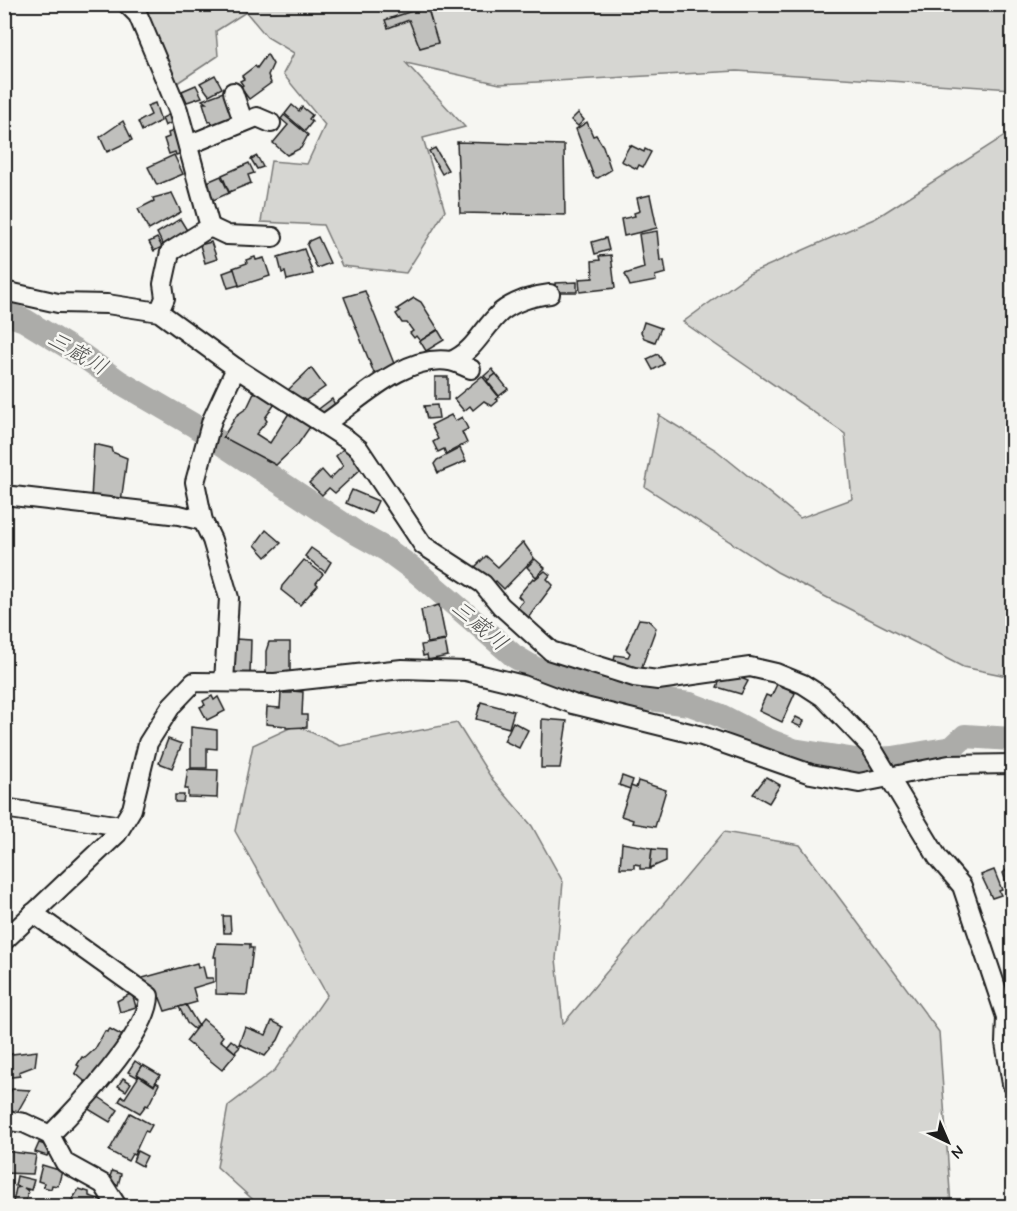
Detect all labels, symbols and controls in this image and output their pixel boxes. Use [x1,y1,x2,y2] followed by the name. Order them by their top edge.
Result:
[41,325,113,383] water label: 三蔵川
[445,594,513,658] water label: 三蔵川
[918,1112,978,1172] north arrow
[946,1140,969,1163] text: N

